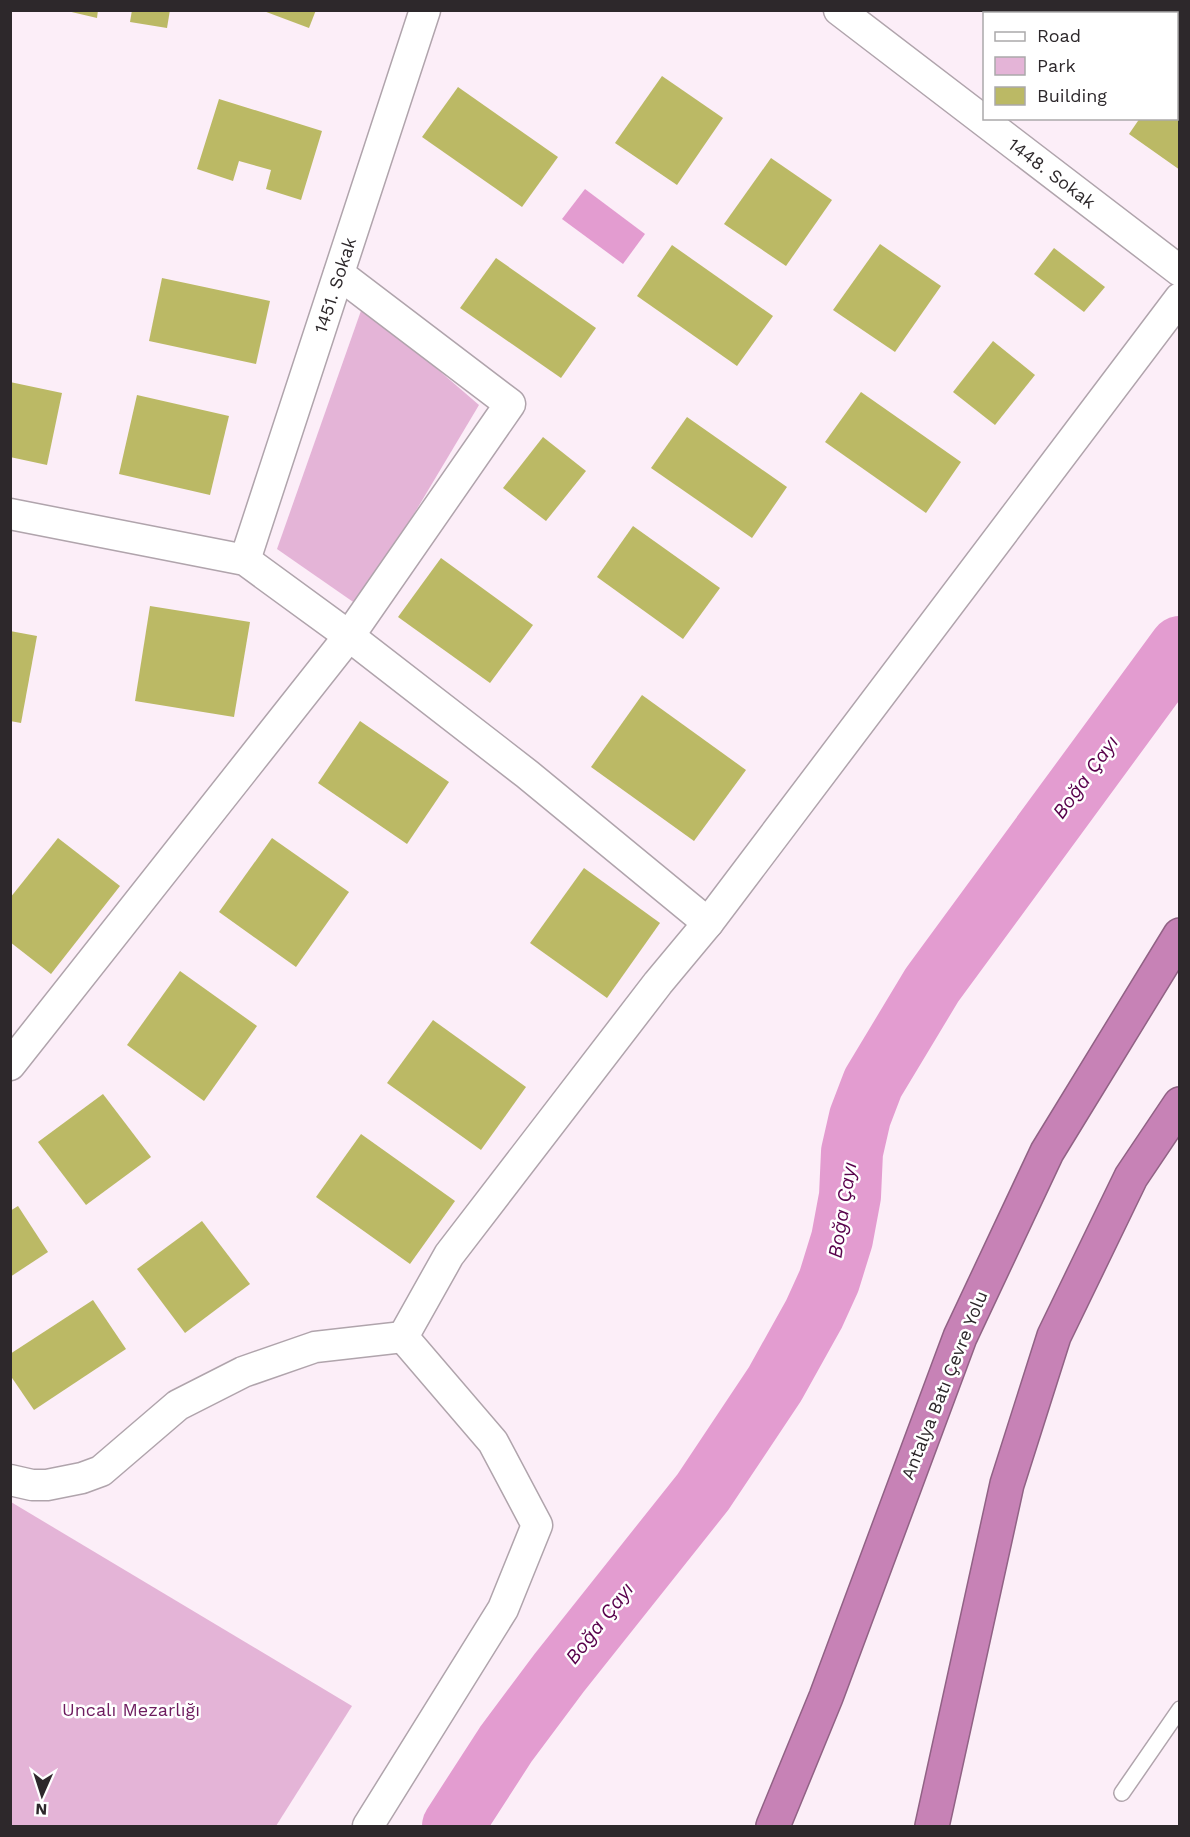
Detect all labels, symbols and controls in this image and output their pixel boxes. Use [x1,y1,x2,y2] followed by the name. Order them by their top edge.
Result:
[983,12,1178,120] legend
[1037,25,1081,46] text: Road
[1037,55,1076,76] text: Park
[1037,85,1107,106] text: Building
[1004,133,1100,213] street label: 1448. Sokak
[310,235,360,335] street label: 1451. Sokak
[1047,731,1123,823] water label: Boğa Çayı
[823,1160,861,1260] water label: Boğa Çayı
[896,1288,992,1482] street label: Antalya Batı Çevre Yolu
[560,1577,638,1669] water label: Boğa Çayı
[62,1699,200,1720] park label: Uncalı Mezarlığı
[12,1765,72,1825] north arrow
[35,1800,48,1819] text: N

